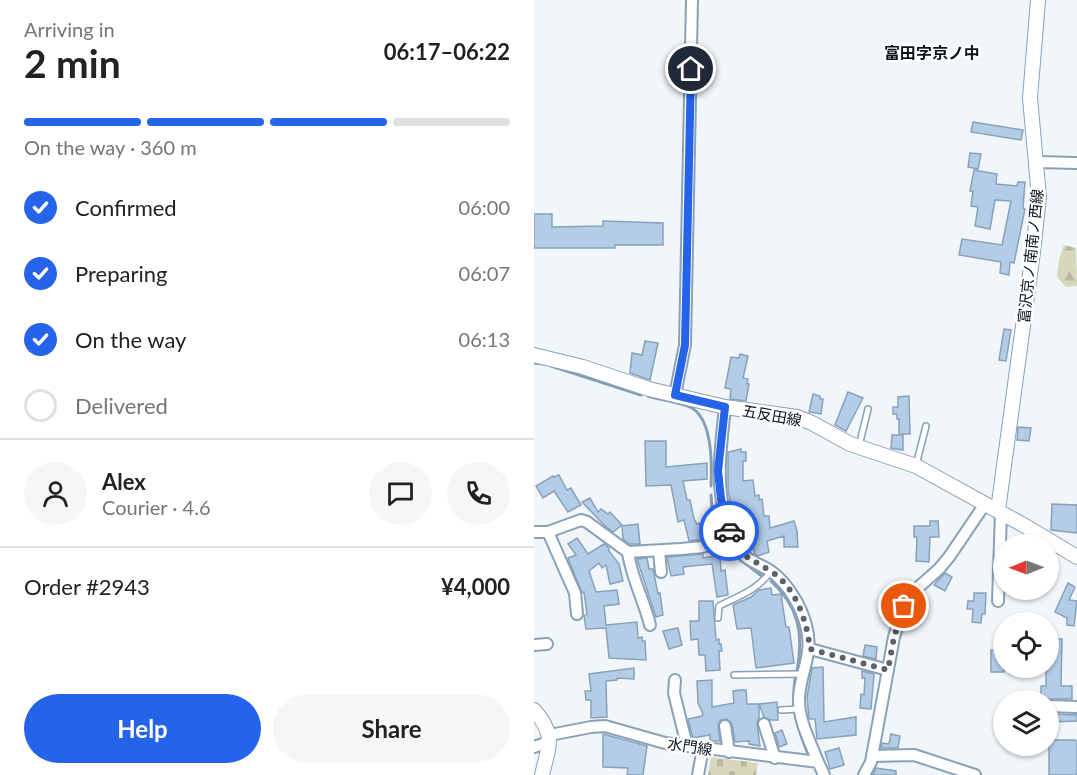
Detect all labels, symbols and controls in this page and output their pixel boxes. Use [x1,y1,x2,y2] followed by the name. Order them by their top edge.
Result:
[24,17,115,41] text: Arriving in
[384,38,510,65] text: 06:17–06:22
[24,40,121,86] text: 2 min
[665,43,716,94] pin
[884,43,980,62] district label: 富田字京ノ中
[674,52,707,85] icon: home
[24,135,197,159] text: On the way · 360 m
[1014,188,1046,324] street label: 富沢京ノ南南ノ西線
[24,191,57,224] icon: check
[75,194,177,221] text: Confirmed
[459,195,510,219] text: 06:00
[24,257,57,290] icon: check
[75,260,167,287] text: Preparing
[459,261,510,285] text: 06:07
[24,323,57,356] icon: check
[75,326,186,353] text: On the way
[459,327,510,351] text: 06:13
[75,392,168,419] text: Delivered
[741,401,803,429] street label: 五反田線
[24,462,87,525] button: person
[369,462,432,525] button: chat
[447,462,510,525] button: phone
[102,468,146,495] text: Alex
[102,495,211,519] text: Courier · 4.6
[699,501,759,561] courier
[713,515,746,548] icon: car
[993,534,1059,600] north arrow
[993,534,1059,756] map controls
[24,573,150,600] text: Order #2943
[441,573,510,600] text: ¥4,000
[878,580,929,631] pin
[887,589,920,622] icon: bag
[993,612,1059,678] button: locate
[993,690,1059,756] button: layers
[24,694,261,763] button: Help
[273,694,510,763] button: Share
[666,734,714,758] street label: 水門線

